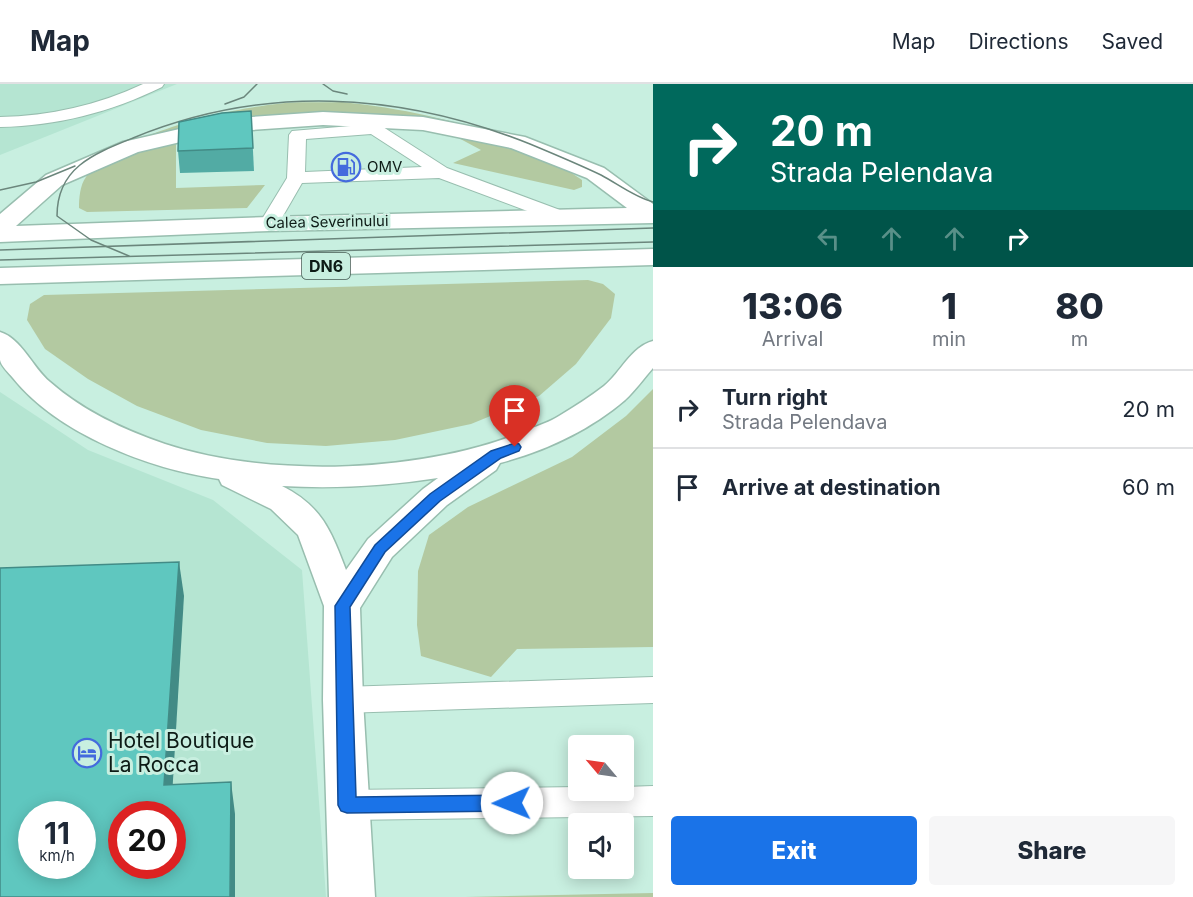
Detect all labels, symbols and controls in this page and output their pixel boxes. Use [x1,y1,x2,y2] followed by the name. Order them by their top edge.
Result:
[30,24,90,58] text: Map
[892,29,935,54] text: Map
[968,29,1069,54] text: Directions
[1102,29,1163,54] text: Saved
[770,105,873,156] text: 20 m
[671,108,749,186] icon: right
[330,151,362,183] fuel station icon: OMV
[770,156,993,189] text: Strada Pelendava
[367,157,402,176] place label: OMV
[265,211,389,232] street label: Calea Severinului
[812,222,845,255] icon: left
[875,222,908,255] icon: ahead
[938,222,971,255] icon: ahead
[1001,222,1034,255] icon: right
[302,253,350,279] road number: DN6
[742,284,843,328] text: 13:06
[941,284,957,328] text: 1
[1055,284,1104,328] text: 80
[762,327,823,351] text: Arrival
[932,327,966,351] text: min
[1071,327,1088,351] text: m
[722,384,828,410] text: Turn right
[489,385,540,447] pin
[671,393,704,426] icon: right
[498,394,531,427] icon: arrive
[1122,396,1175,422] text: 20 m
[722,410,887,434] text: Strada Pelendava
[671,471,704,504] icon: arrive
[722,474,941,500] text: Arrive at destination
[1122,474,1175,500] text: 60 m
[108,728,254,777] place label: Hotel Boutique La Rocca
[568,735,634,801] north arrow
[568,735,634,879] map controls
[71,737,103,769] hotel icon: Hotel Boutique La Rocca
[480,771,544,835] position arrow
[108,801,186,879] speed limit sign: 20
[568,813,634,879] button: sound
[44,815,70,851] text: 11
[671,816,917,885] button: Exit
[929,816,1175,885] button: Share
[39,846,75,865] text: km/h

